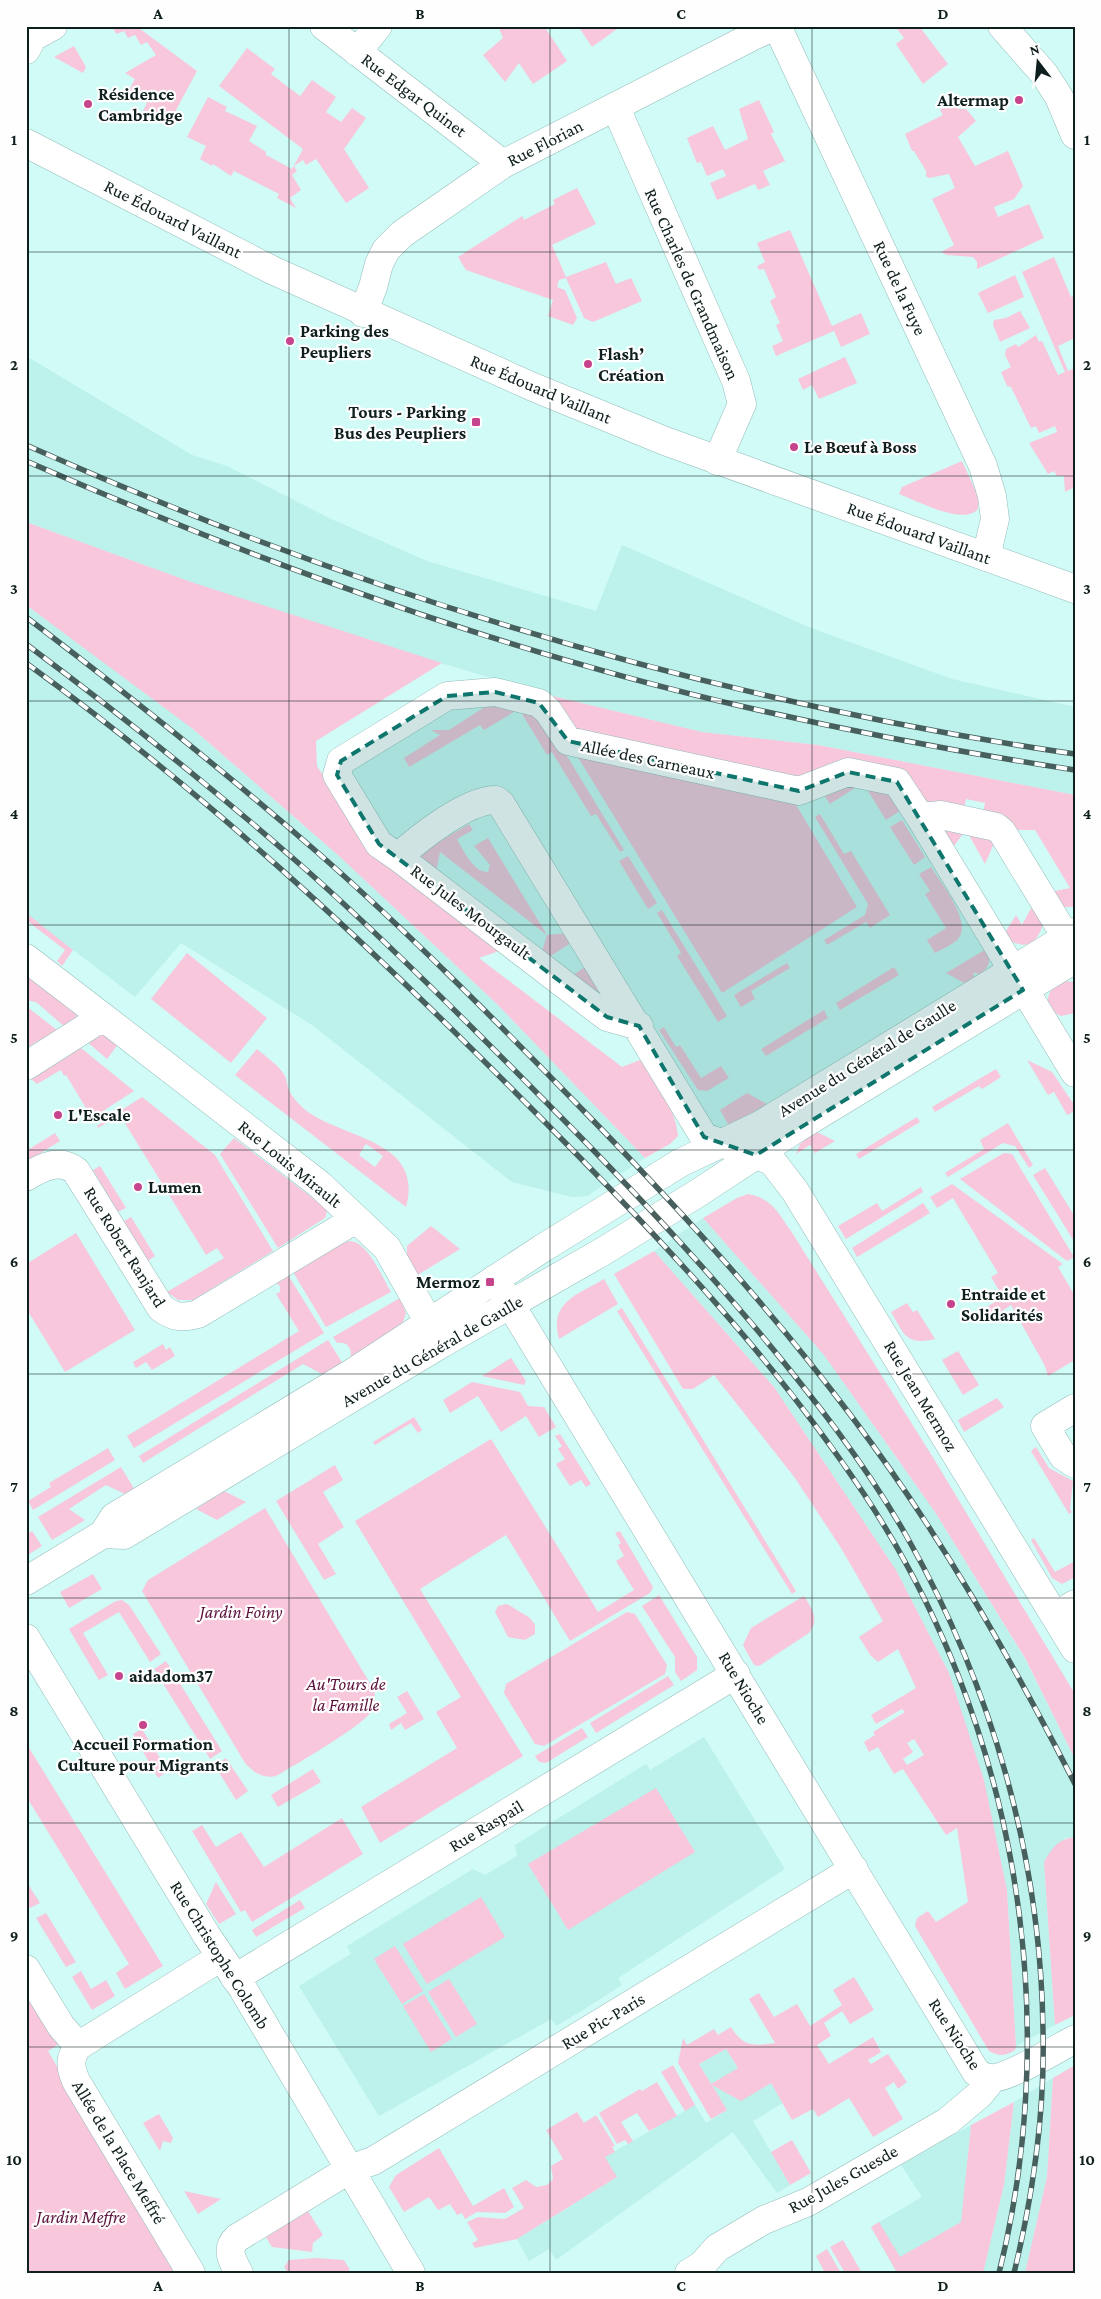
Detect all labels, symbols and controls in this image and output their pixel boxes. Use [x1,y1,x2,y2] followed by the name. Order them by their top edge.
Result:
[152,5,163,22] text: A
[415,5,425,22] text: B
[676,5,686,22] text: C
[937,5,949,22] text: D
[1014,38,1064,88] north arrow
[1028,40,1042,59] text: N
[358,49,471,142] street label: Rue Edgar Quinet
[98,84,182,125] place label: Résidence Cambridge
[936,90,1009,110] place label: Altermap
[1013,94,1025,106] marker: Altermap
[82,98,94,110] marker: Résidence Cambridge
[504,115,586,171] street label: Rue Florian
[11,131,17,148] text: 1
[1084,131,1090,148] text: 1
[101,176,246,263] street label: Rue Édouard Vaillant
[641,185,743,383] street label: Rue Charles de Grandmaison
[869,238,931,339] street label: Rue de la Fuye
[300,321,389,362] place label: Parking des Peupliers
[284,335,296,347] marker: Parking des Peupliers
[598,344,665,385] place label: Flash’ Création
[467,350,616,428] street label: Rue Édouard Vaillant
[10,356,18,373] text: 2
[1083,356,1091,373] text: 2
[582,358,594,370] marker: Flash’ Création
[334,402,466,443] place label: Tours - Parking Bus des Peupliers
[470,416,482,428] marker: Tours - Parking Bus des Peupliers
[804,437,917,457] place label: Le Bœuf à Boss
[788,441,800,453] marker: Le Bœuf à Boss
[844,498,995,569] street label: Rue Édouard Vaillant
[10,580,18,597] text: 3
[1083,580,1091,597] text: 3
[579,735,717,783] street label: Allée des Carneaux
[10,805,19,822] text: 4
[1083,805,1092,822] text: 4
[407,860,536,964] street label: Rue Jules Mourgault
[775,995,960,1121] street label: Avenue du Général de Gaulle
[10,1029,18,1046] text: 5
[1083,1029,1091,1046] text: 5
[68,1105,131,1125] place label: L'Escale
[52,1109,64,1121] marker: L'Escale
[234,1116,347,1213] street label: Rue Louis Mirault
[148,1177,202,1197] place label: Lumen
[132,1181,144,1193] marker: Lumen
[79,1183,170,1312] street label: Rue Robert Ranjard
[10,1253,18,1270] text: 6
[1083,1253,1091,1270] text: 6
[416,1272,480,1292] place label: Mermoz
[484,1276,496,1288] marker: Mermoz
[961,1284,1046,1325] place label: Entraide et Solidarités
[338,1291,526,1411] street label: Avenue du Général de Gaulle
[945,1298,957,1310] marker: Entraide et Solidarités
[880,1337,962,1455] street label: Rue Jean Mermoz
[10,1478,18,1495] text: 7
[1083,1478,1091,1495] text: 7
[196,1602,283,1622] park label: Jardin Foiny
[715,1648,773,1728] street label: Rue Nioche
[129,1666,213,1686] place label: aidadom37
[113,1670,125,1682] marker: aidadom37
[305,1674,386,1715] park label: Au'Tours de la Famille
[9,1702,19,1719] text: 8
[1082,1702,1092,1719] text: 8
[137,1719,149,1731] marker: Accueil Formation Culture pour Migrants
[57,1734,229,1775] place label: Accueil Formation Culture pour Migrants
[445,1796,527,1856] street label: Rue Raspail
[166,1877,274,2033] street label: Rue Christophe Colomb
[10,1927,18,1944] text: 9
[1083,1927,1091,1944] text: 9
[558,1988,648,2054] street label: Rue Pic-Paris
[925,1995,985,2073] street label: Rue Nioche
[68,2076,170,2228] street label: Allée de la Place Meffré
[785,2141,901,2217] street label: Rue Jules Guesde
[6,2151,22,2168] text: 10
[1079,2151,1095,2168] text: 10
[33,2207,126,2227] park label: Jardin Meffre
[152,2277,163,2294] text: A
[415,2277,425,2294] text: B
[676,2277,686,2294] text: C
[937,2277,949,2294] text: D

